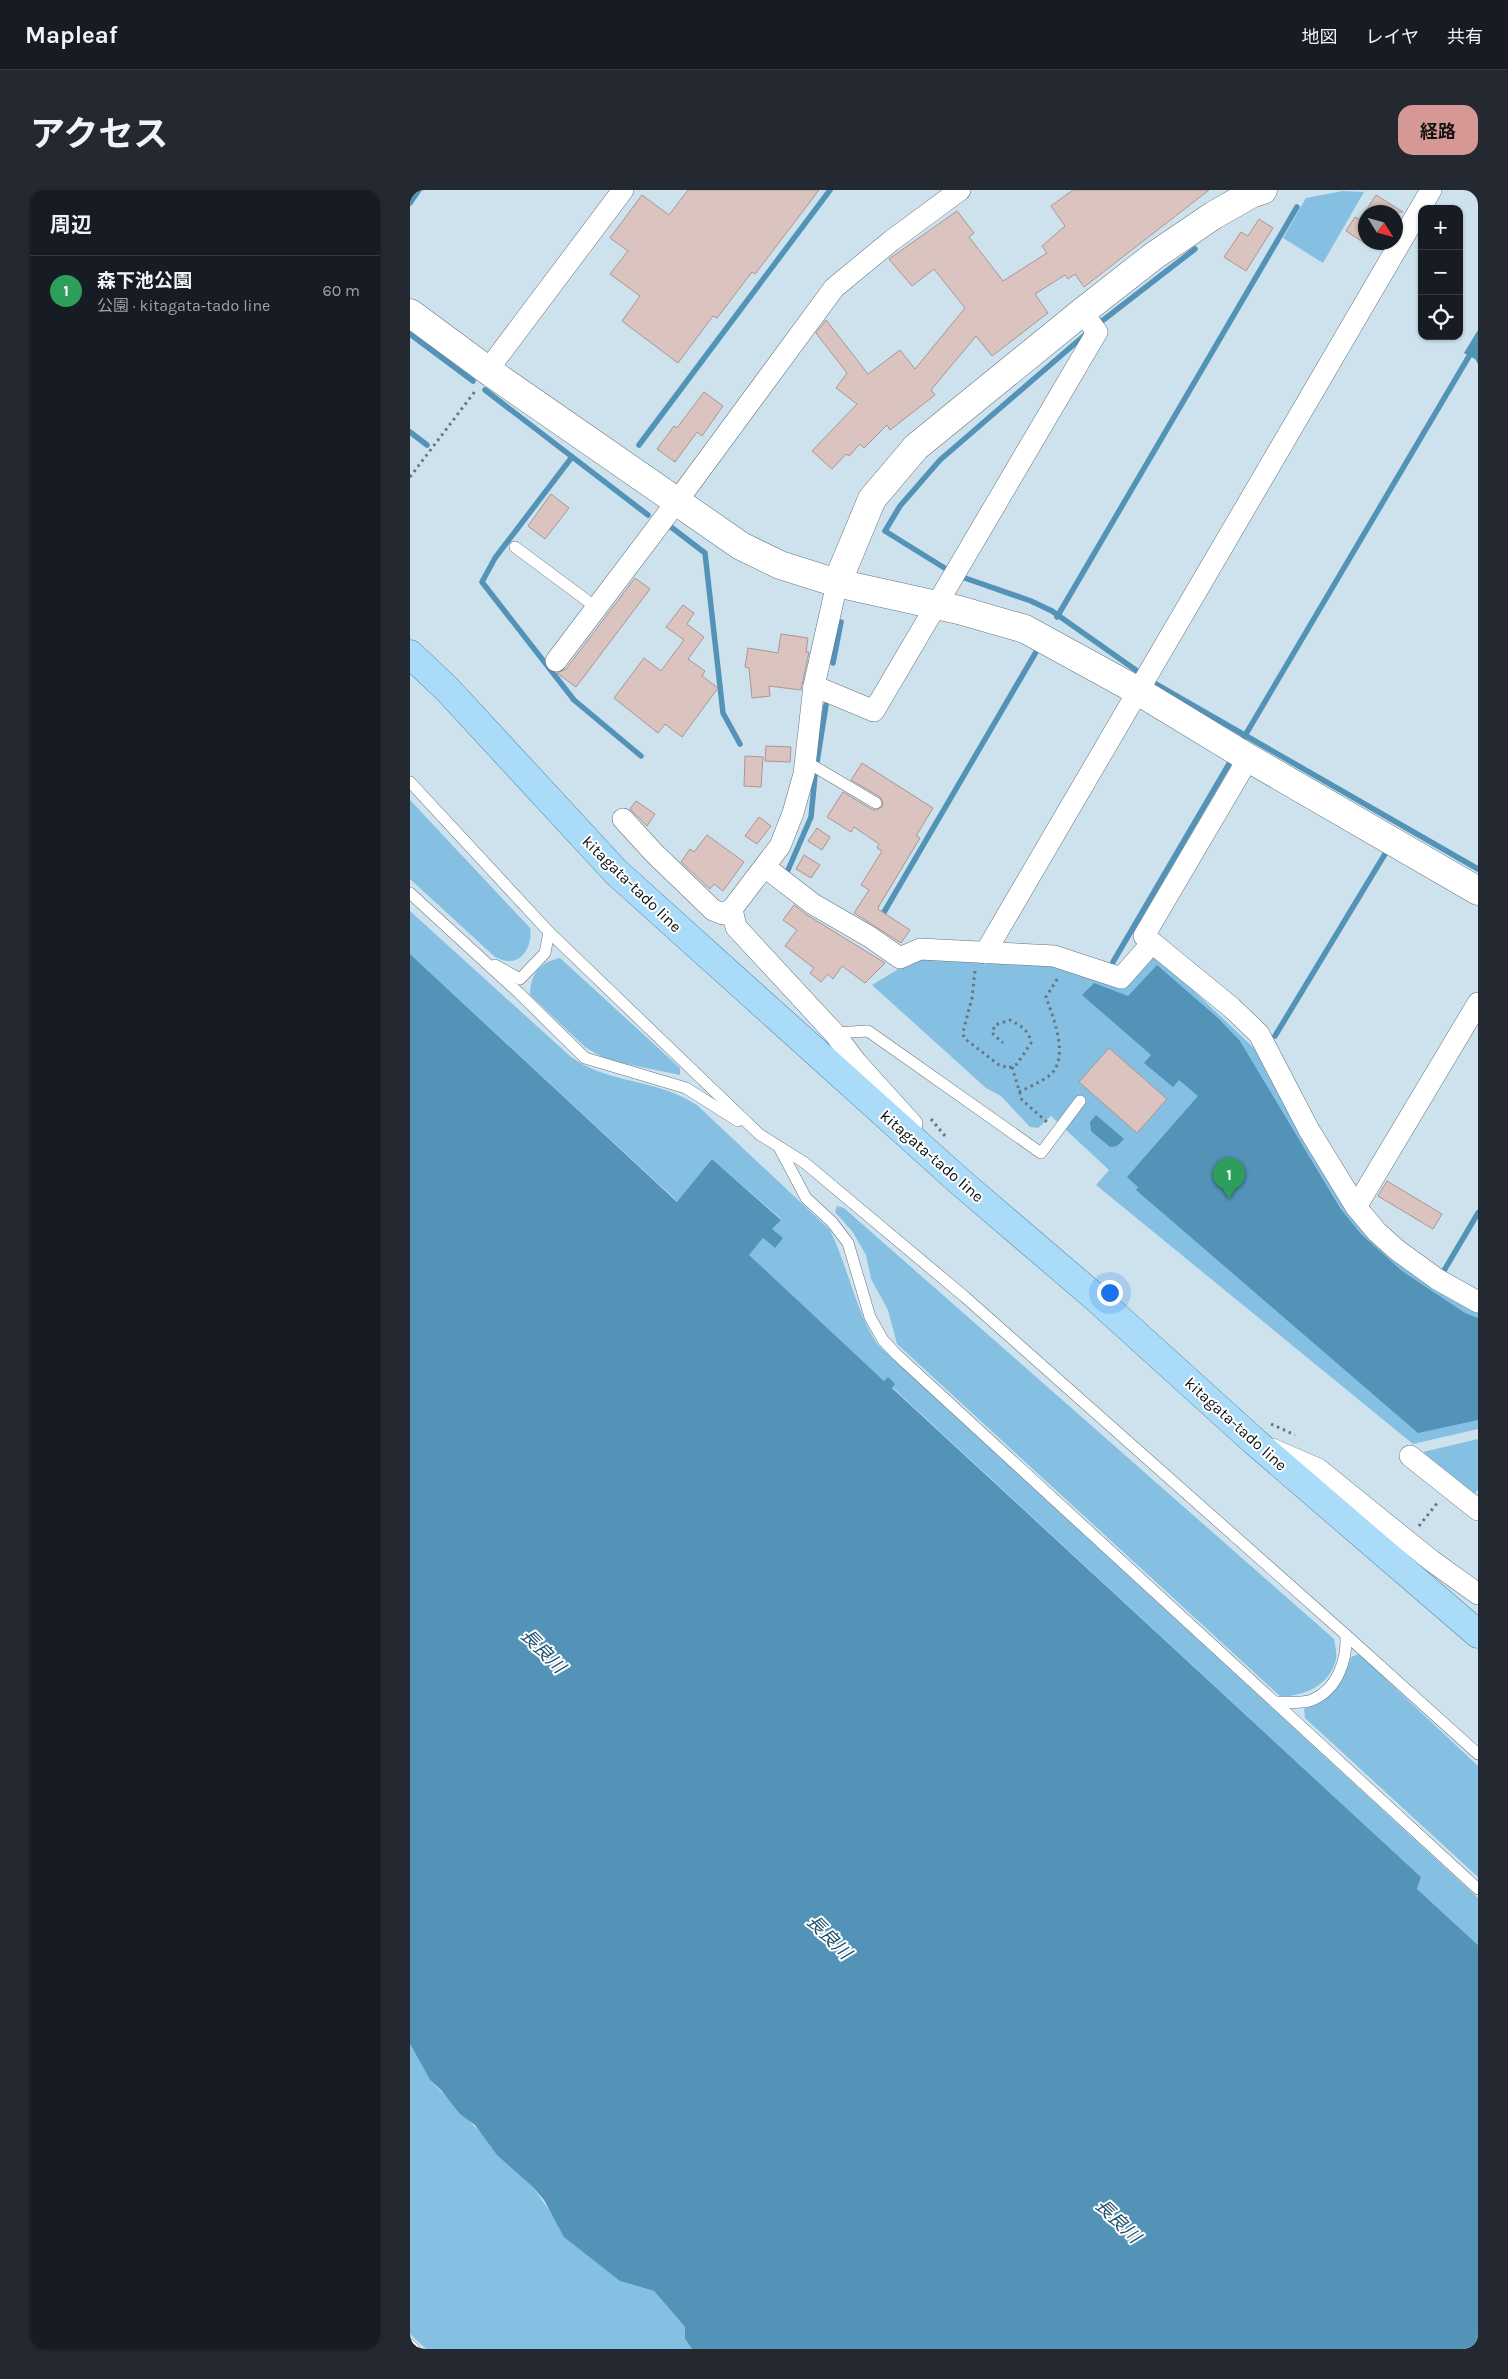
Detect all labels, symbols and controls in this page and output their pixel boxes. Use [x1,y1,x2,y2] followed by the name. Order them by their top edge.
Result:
[25,21,118,49] text: Mapleaf
[1302,26,1338,48] text: 地図
[1366,26,1419,48] text: レイヤ
[1447,26,1483,48] text: 共有
[1398,105,1478,155] button: 経路
[30,114,168,155] text: アクセス
[1358,205,1403,250] north arrow
[1418,205,1463,340] map controls
[1418,205,1463,250] button: +
[50,213,92,237] text: 周辺
[1418,250,1463,295] button: −
[97,270,192,292] text: 森下池公園
[63,281,69,300] text: 1
[323,281,360,300] text: 60 m
[1418,295,1463,340] button: locate
[97,296,270,315] text: 公園 · kitagata-tado line
[578,832,686,936] street label: kitagata-tado line
[876,1106,988,1206] street label: kitagata-tado line
[1213,1158,1245,1199] pin: 1
[1097,1280,1123,1306] your location
[1181,1373,1291,1475] street label: kitagata-tado line
[516,1624,571,1679] water label: 長良川
[802,1910,857,1965] water label: 長良川
[1091,2194,1147,2249] water label: 長良川

